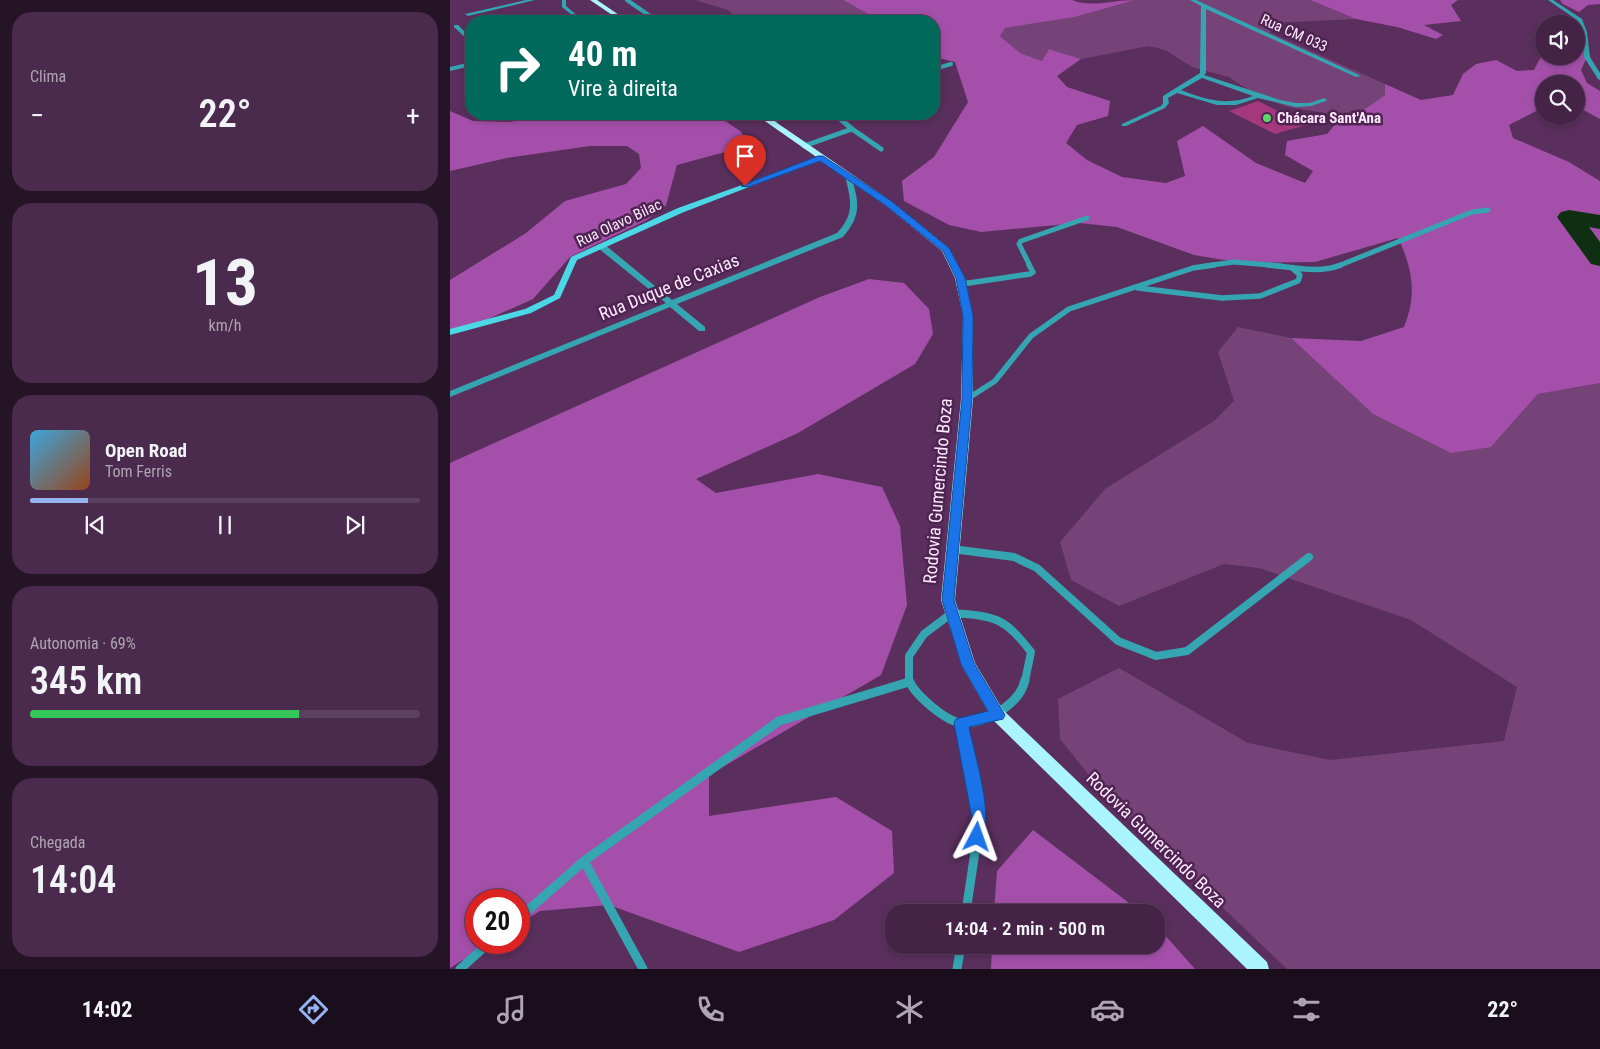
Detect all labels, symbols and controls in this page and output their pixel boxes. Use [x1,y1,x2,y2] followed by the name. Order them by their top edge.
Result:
[1258,10,1330,56] street label: Rua CM 033
[1535,15,1585,125] map controls
[1535,15,1585,65] button: sound
[568,34,637,75] text: 40 m
[485,35,550,100] icon: right
[30,67,66,86] text: Clima
[1535,75,1585,125] button: search
[568,76,678,101] text: Vire à direita
[199,92,251,136] text: 22°
[30,99,44,132] text: −
[406,99,420,132] text: +
[1277,109,1381,127] place label: Chácara Sant'Ana
[1261,112,1273,124] marker: Chácara Sant'Ana
[724,135,766,186] pin
[731,142,759,170] icon: arrive
[574,195,664,251] street label: Rua Olavo Bilac
[192,245,258,321] text: 13
[596,249,742,324] street label: Rua Duque de Caxias
[209,316,241,335] text: km/h
[919,397,956,585] street label: Rodovia Gumercindo Boza
[105,439,187,462] text: Open Road
[105,462,172,481] text: Tom Ferris
[81,511,109,539] icon: previous
[211,511,239,539] icon: pause
[341,511,369,539] icon: next
[30,634,136,653] text: Autonomia · 69%
[30,659,142,703] text: 345 km
[1082,767,1231,912] street label: Rodovia Gumercindo Boza
[950,810,1002,862] position arrow
[30,833,85,852] text: Chegada
[30,858,116,902] text: 14:04
[465,889,530,954] speed limit sign: 20
[945,917,1105,940] text: 14:04 · 2 min · 500 m
[296,992,331,1027] icon: directions
[494,992,529,1027] icon: music
[693,992,728,1027] icon: phone
[892,992,927,1027] icon: climate
[1090,992,1125,1027] icon: car
[1289,992,1324,1027] icon: filters
[82,997,132,1022] text: 14:02
[1487,997,1518,1022] text: 22°

